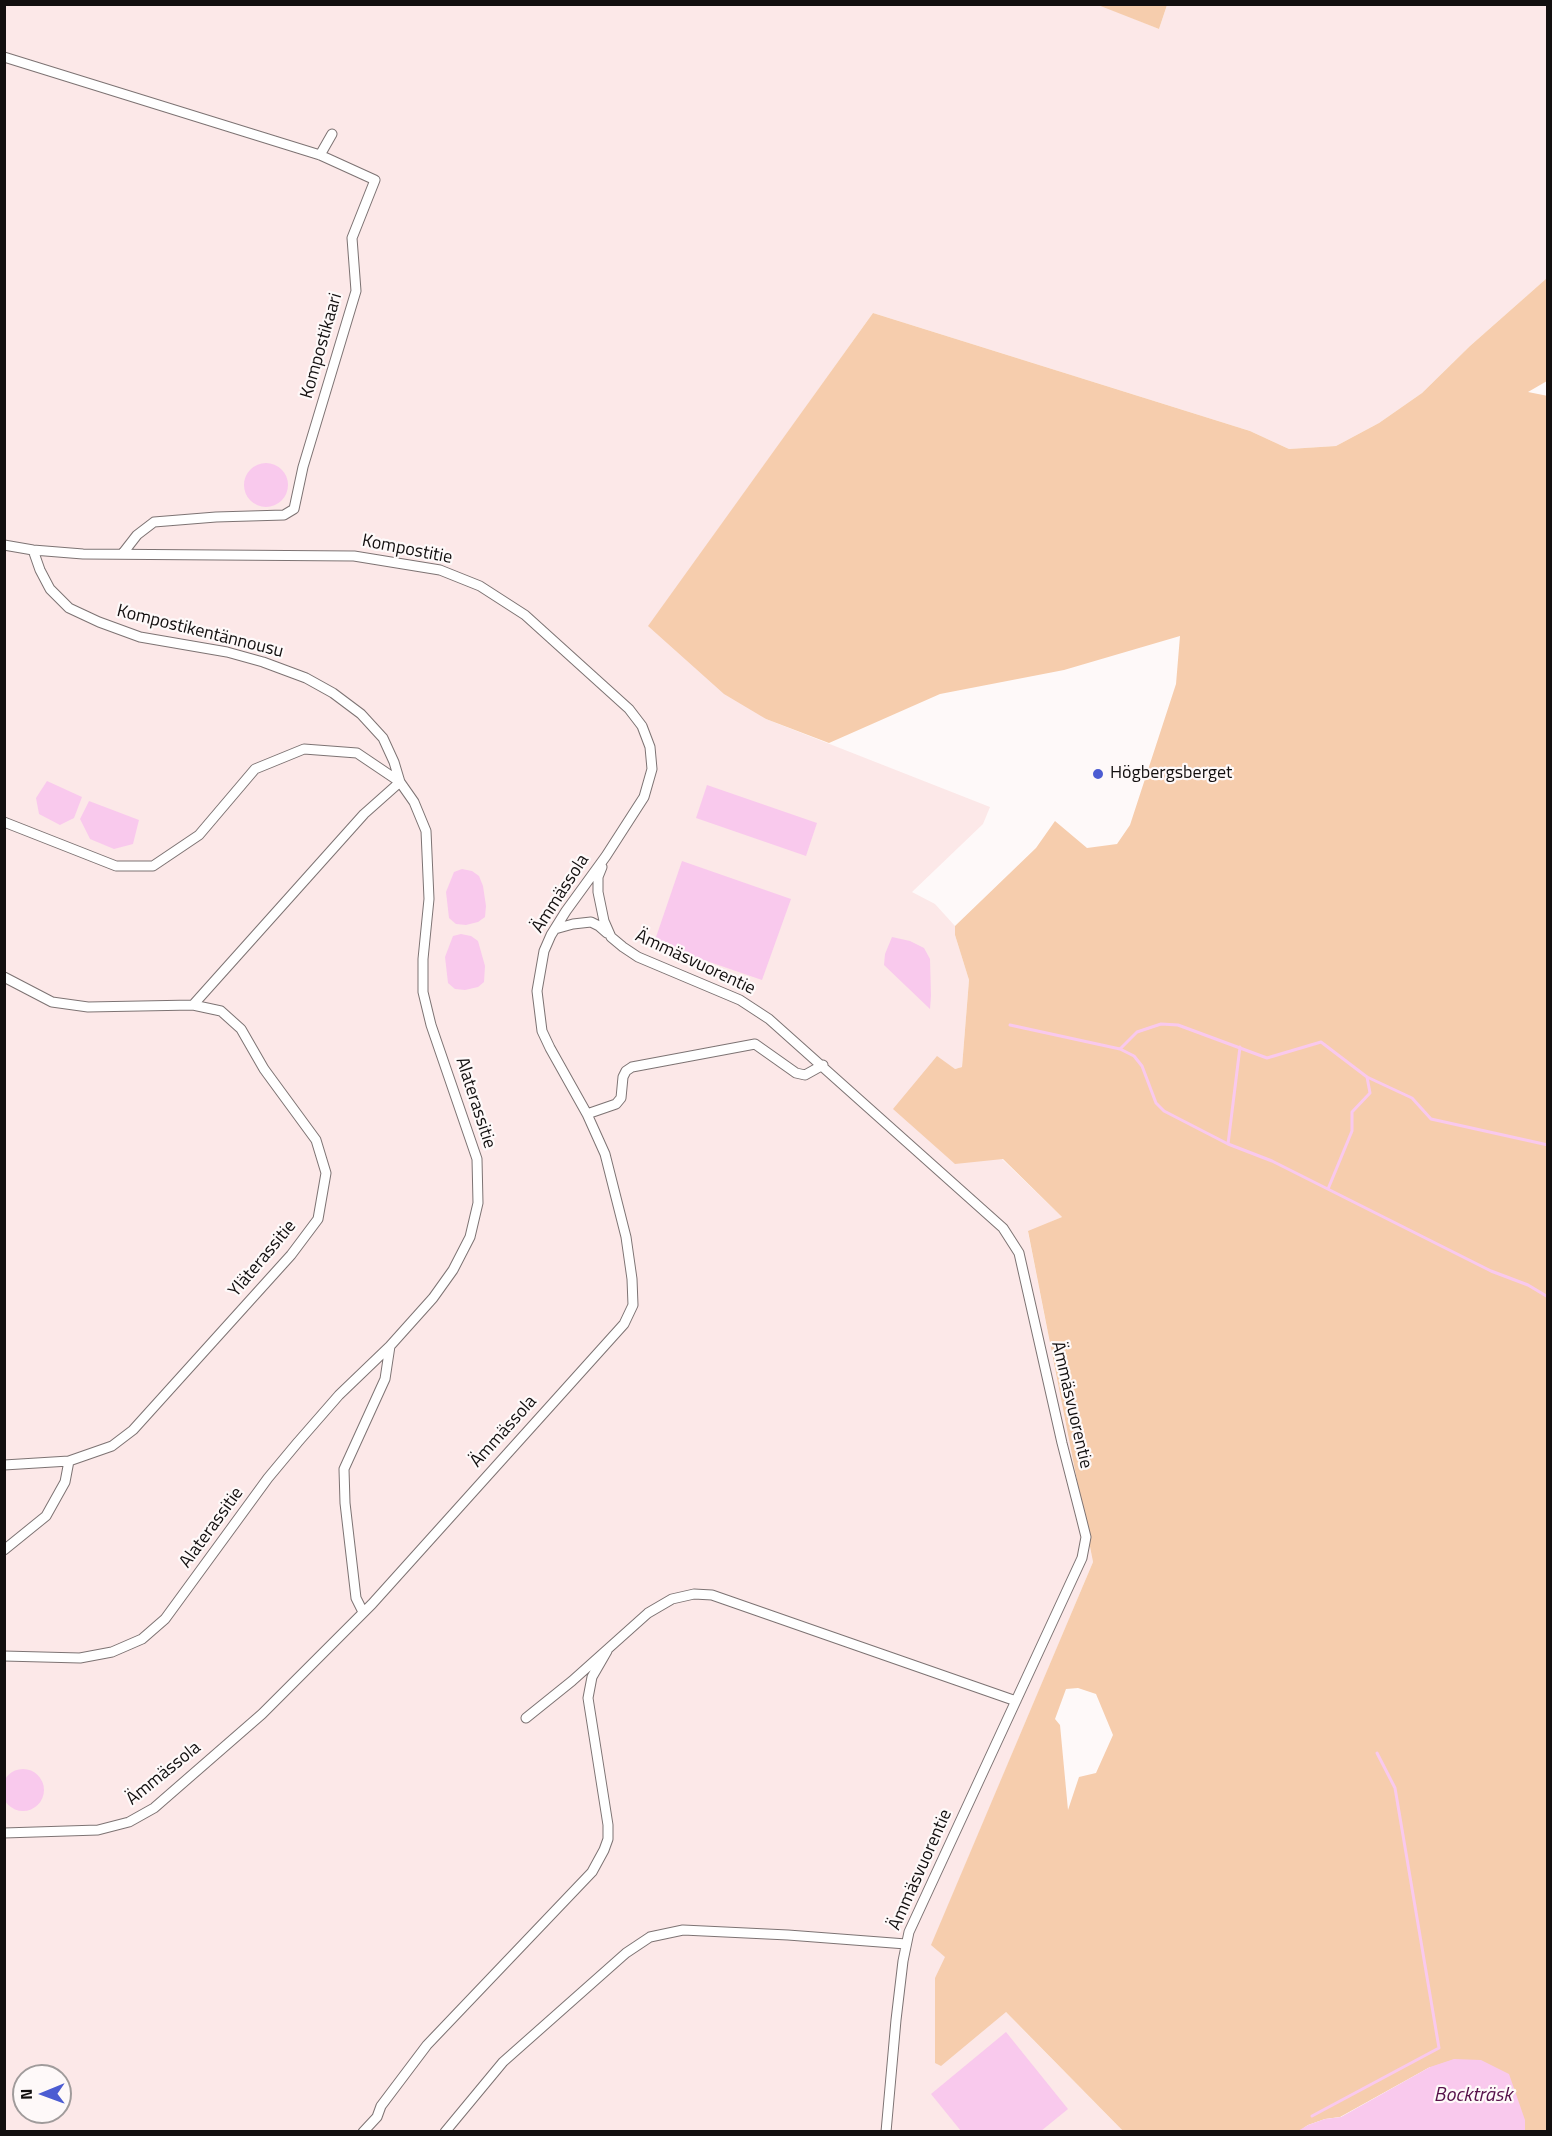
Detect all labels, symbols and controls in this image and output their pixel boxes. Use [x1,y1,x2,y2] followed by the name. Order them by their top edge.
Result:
[297,291,347,401] street label: Kompostikaari
[360,531,454,569] street label: Kompostitie
[114,601,286,663] street label: Kompostikentännousu
[1110,763,1232,785] place label: Högbergsberget
[1091,767,1105,781] marker: Högbergsberget
[528,851,594,937] street label: Ämmässola
[632,926,758,1000] street label: Ämmäsvuorentie
[450,1055,500,1151] street label: Alaterassitie
[225,1216,301,1302] street label: Yläterassitie
[1046,1339,1096,1471] street label: Ämmäsvuorentie
[466,1392,542,1472] street label: Ämmässola
[175,1483,249,1573] street label: Alaterassitie
[123,1738,205,1810] street label: Ämmässola
[885,1806,957,1934] street label: Ämmäsvuorentie
[12,2064,72,2124] north arrow
[1434,2084,1512,2108] water label: Bockträsk
[14,2089,38,2100] text: N

